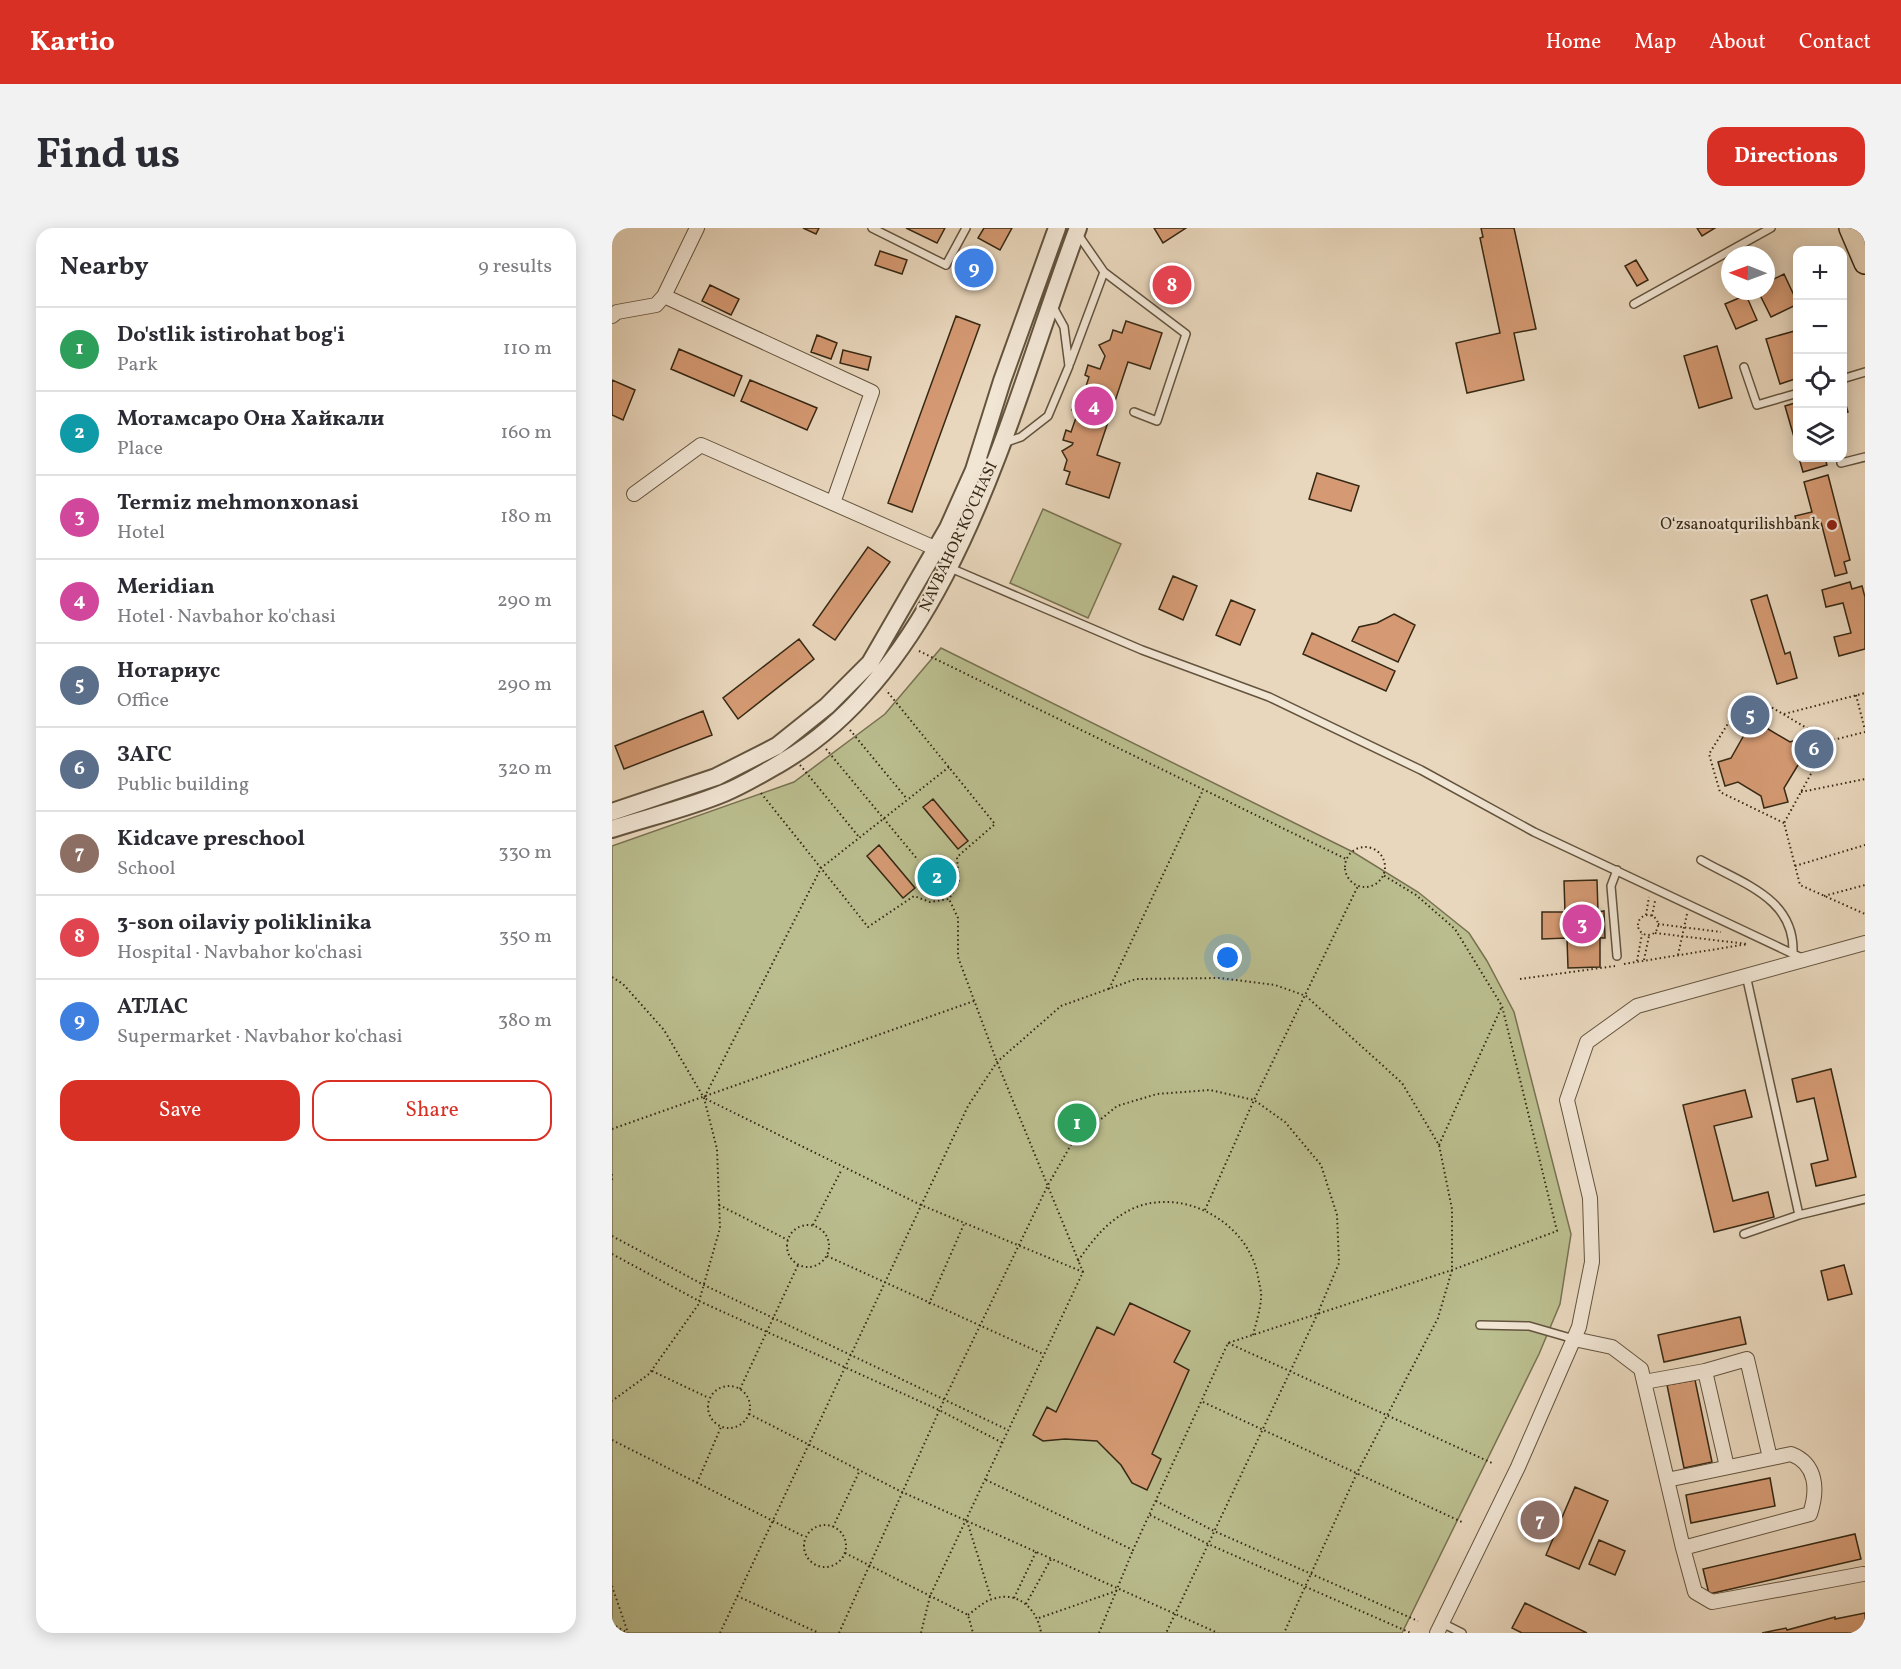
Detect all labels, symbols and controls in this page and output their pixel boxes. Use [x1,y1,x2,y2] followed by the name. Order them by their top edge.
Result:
[30,23,115,62] text: Kartio
[1546,28,1601,57] text: Home
[1634,28,1676,57] text: Map
[1709,28,1766,57] text: About
[1799,28,1871,57] text: Contact
[36,127,180,186] text: Find us
[1707,127,1865,186] button: Directions
[954,246,994,291] pin: 9
[1721,246,1775,300] north arrow
[1793,246,1847,462] map controls
[1793,246,1847,300] button: +
[60,249,149,285] text: Nearby
[478,253,552,281] text: 9 results
[1152,262,1192,308] pin: 8
[1793,300,1847,354] button: −
[117,320,345,351] text: Do'stlik istirohat bog'i
[75,335,84,363] text: 1
[503,335,552,363] text: 110 m
[117,351,158,379] text: Park
[1793,354,1847,408] button: locate
[1074,384,1114,429] pin: 4
[117,404,384,435] text: Мотамсаро Она Хайкали
[1793,408,1847,462] button: layers
[74,419,85,447] text: 2
[500,419,552,447] text: 160 m
[117,435,163,463] text: Place
[915,458,1003,616] street label: NAVBAHOR KO'CHASI
[117,488,359,519] text: Termiz mehmonxonasi
[74,503,85,531] text: 3
[500,503,552,531] text: 180 m
[1660,514,1820,536] place label: Oʻzsanoatqurilishbank
[1825,518,1839,532] marker: Oʻzsanoatqurilishbank
[117,519,165,547] text: Hotel
[117,572,215,603] text: Meridian
[73,587,86,615] text: 4
[497,587,552,615] text: 290 m
[117,603,336,631] text: Hotel · Navbahor ko'chasi
[117,656,220,687] text: Нотариус
[75,671,84,699] text: 5
[497,671,552,699] text: 290 m
[117,687,169,715] text: Office
[1730,692,1770,738] pin: 5
[1794,726,1834,772] pin: 6
[117,740,172,771] text: ЗАГС
[74,755,85,783] text: 6
[497,755,552,783] text: 320 m
[117,771,249,799] text: Public building
[117,824,305,855] text: Kidcave preschool
[75,839,84,867] text: 7
[498,839,552,867] text: 330 m
[918,854,956,900] pin: 2
[117,855,175,883] text: School
[1562,902,1602,946] pin: 3
[117,908,372,939] text: 3-son oilaviy poliklinika
[74,923,85,951] text: 8
[499,923,552,951] text: 350 m
[117,939,363,967] text: Hospital · Navbahor ko'chasi
[1213,943,1242,972] your location
[117,992,188,1023] text: АТЛАС
[74,1007,85,1035] text: 9
[498,1007,552,1035] text: 380 m
[117,1023,403,1051] text: Supermarket · Navbahor ko'chasi
[60,1080,300,1141] button: Save
[312,1080,552,1141] button: Share
[1058,1100,1096,1146] pin: 1
[1520,1498,1560,1542] pin: 7

